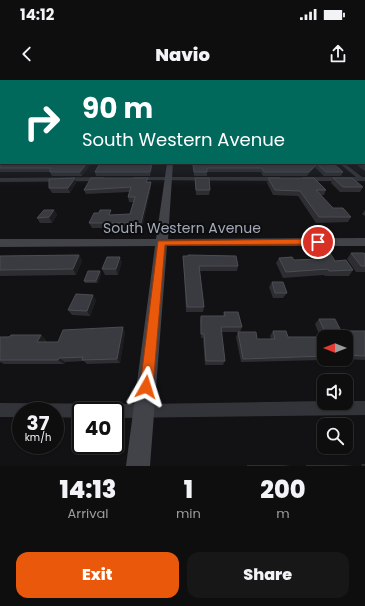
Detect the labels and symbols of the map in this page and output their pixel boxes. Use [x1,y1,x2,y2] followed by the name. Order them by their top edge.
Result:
[103,218,261,238] street label: South Western Avenue
[301,225,335,259] pin
[317,330,353,366] north arrow
[125,366,167,408] position arrow
[72,402,124,454] speed limit sign: 40

